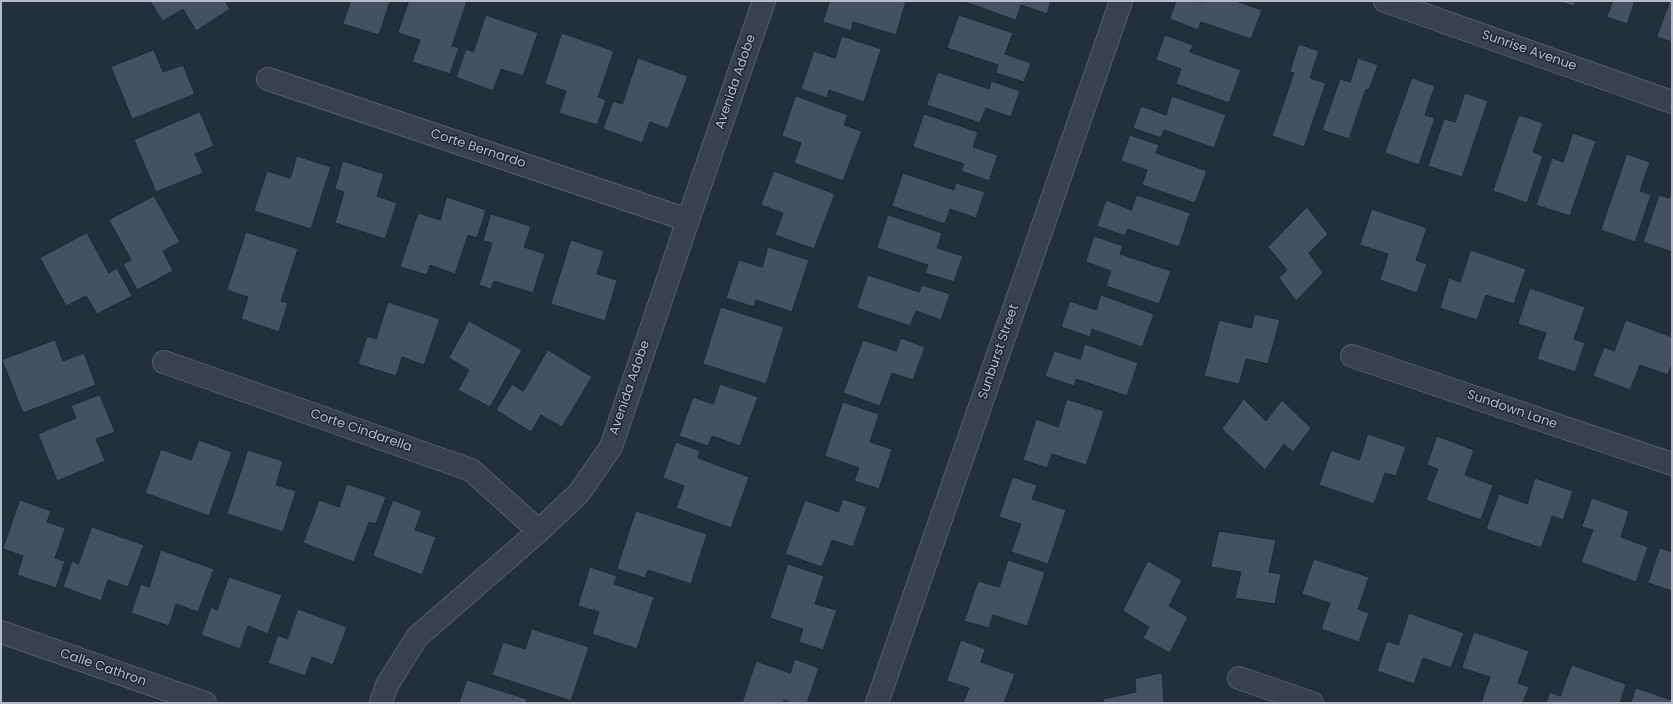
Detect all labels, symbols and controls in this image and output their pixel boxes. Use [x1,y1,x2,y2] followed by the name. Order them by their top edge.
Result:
[1479,27,1579,75] street label: Sunrise Avenue
[712,32,760,132] street label: Avenida Adobe
[428,126,528,172] street label: Corte Bernardo
[975,303,1023,401] street label: Sunburst Street
[606,338,654,438] street label: Avenida Adobe
[1465,387,1559,433] street label: Sundown Lane
[308,406,414,456] street label: Corte Cindarella
[58,646,148,690] street label: Calle Cathron

